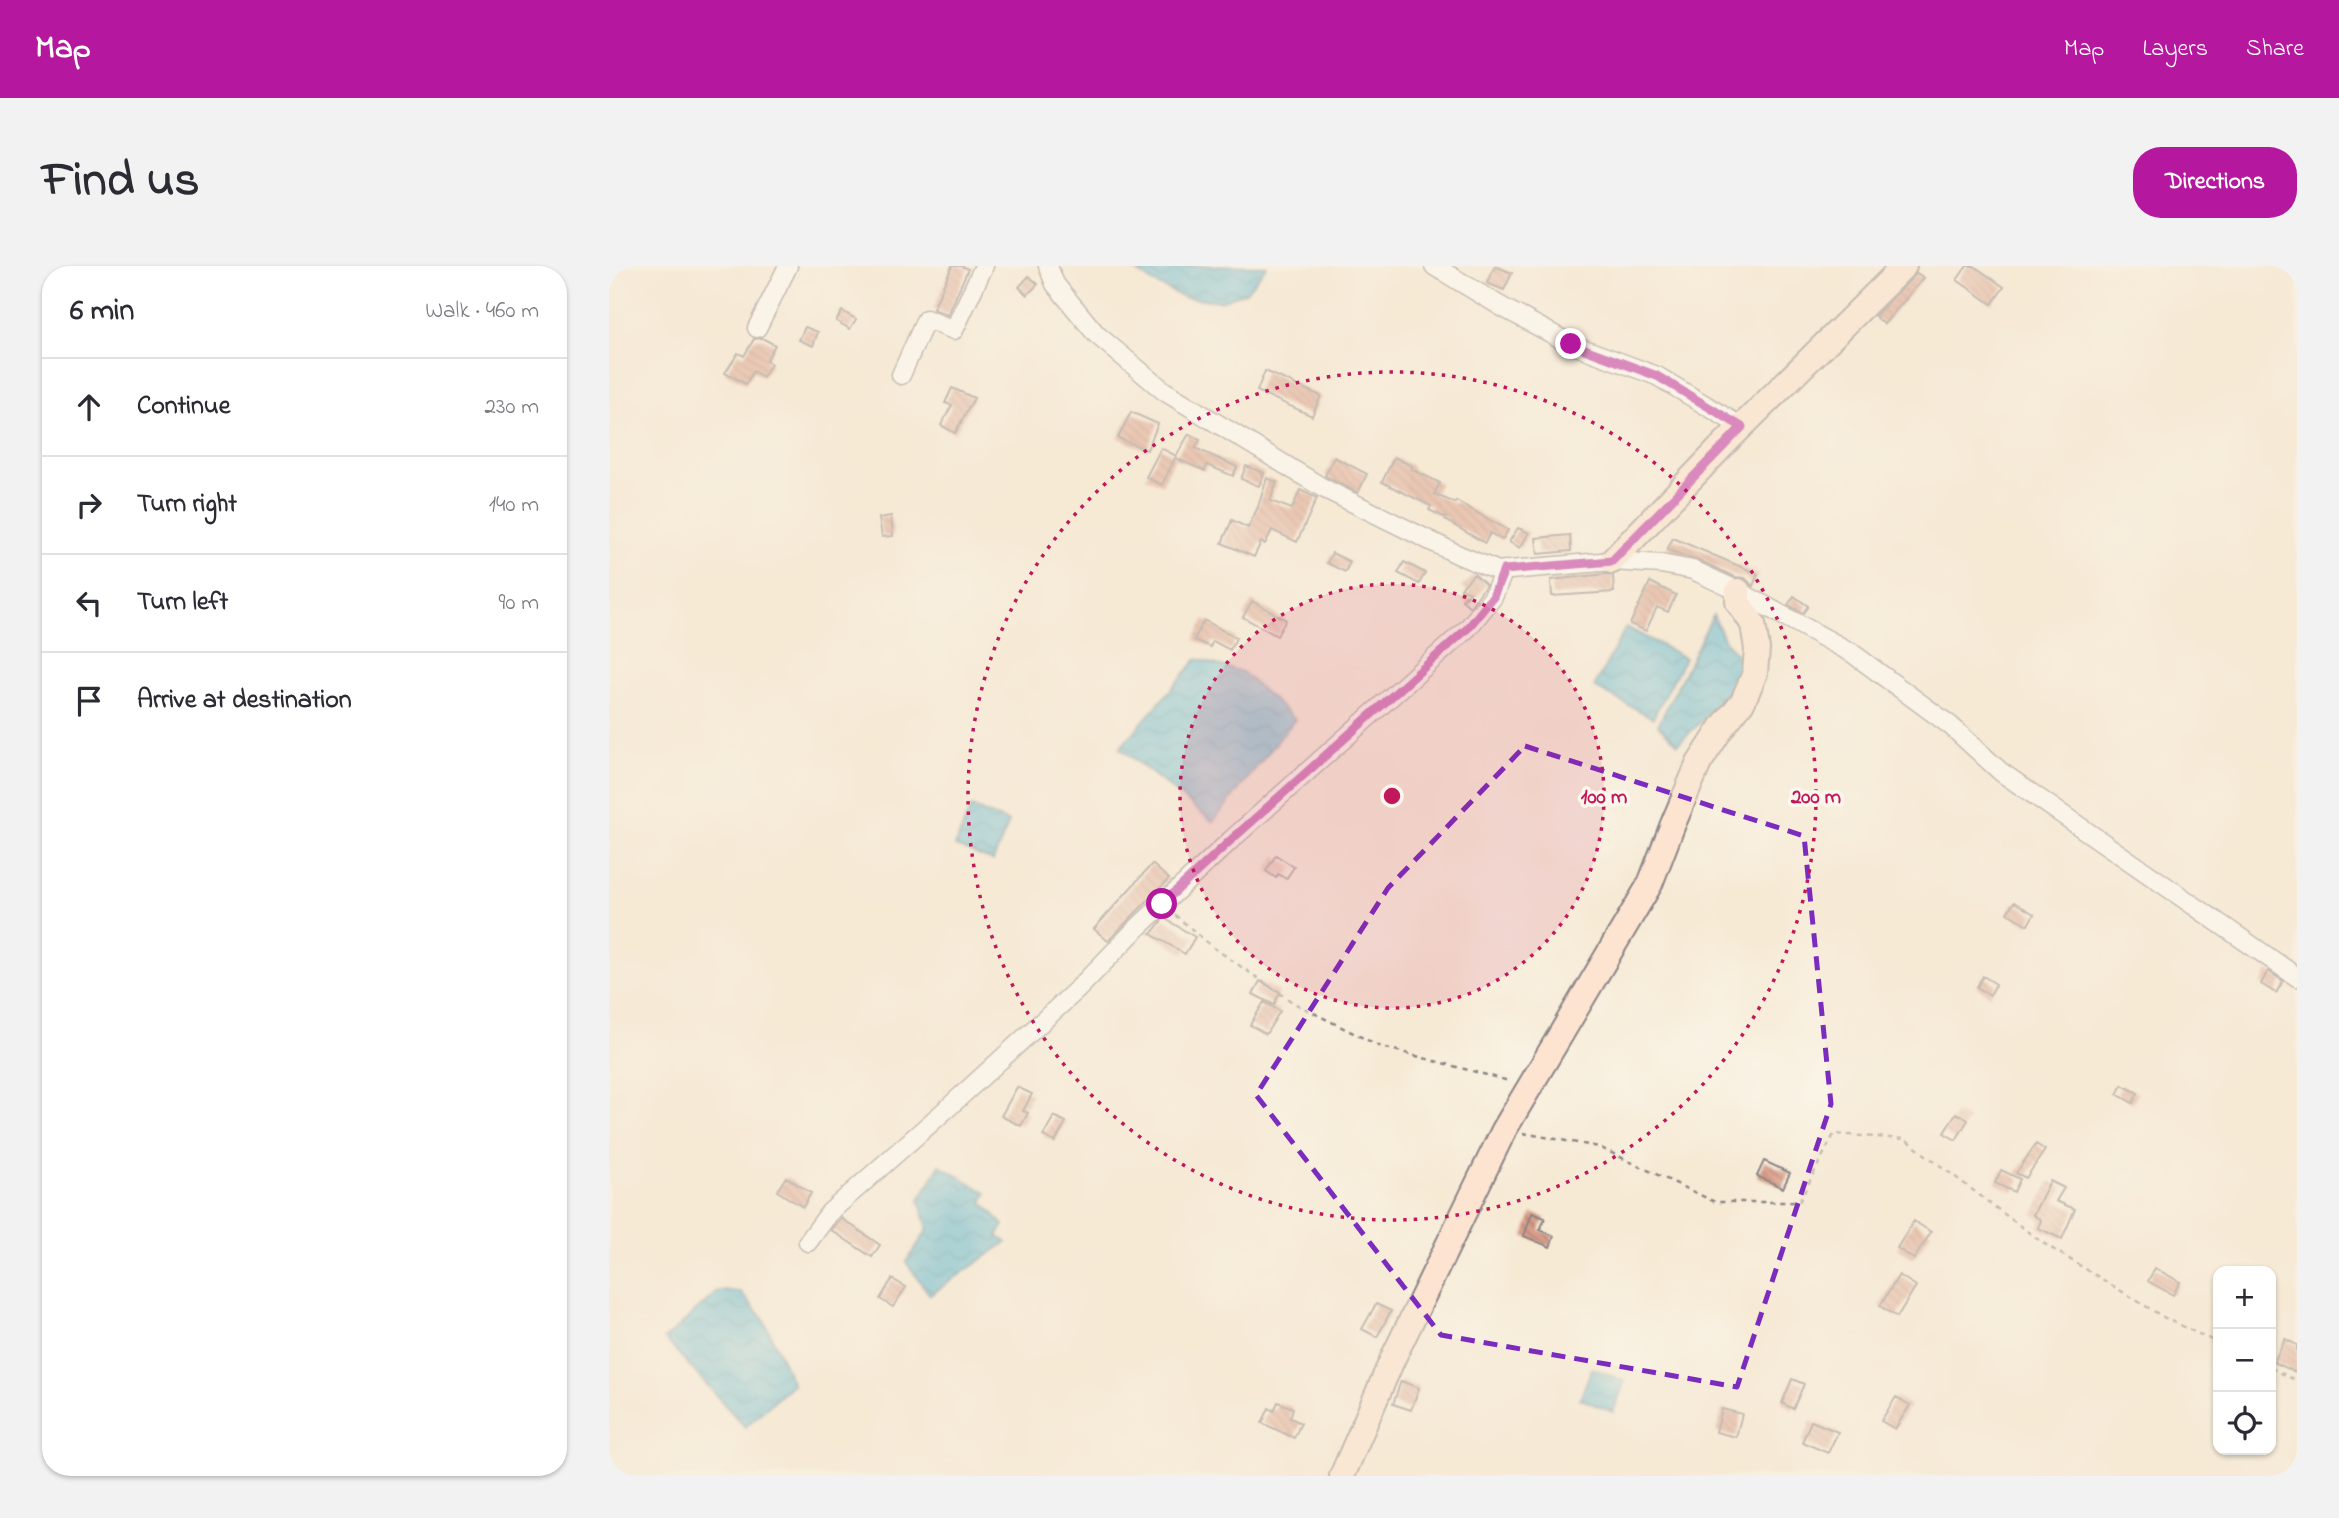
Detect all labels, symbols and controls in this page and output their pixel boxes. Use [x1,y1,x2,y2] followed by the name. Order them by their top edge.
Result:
[35,25,91,73] text: Map
[2064,32,2104,67] text: Map
[2142,32,2208,67] text: Layers
[2246,32,2304,67] text: Share
[42,146,199,218] text: Find us
[2133,147,2297,218] button: Directions
[70,290,134,334] text: 6 min
[425,295,539,328] text: Walk · 460 m
[1555,328,1586,359] route end
[70,388,108,426] icon: ahead
[137,388,230,426] text: Continue
[485,391,539,424] text: 230 m
[70,486,108,524] icon: right
[137,486,237,524] text: Turn right
[489,489,539,522] text: 140 m
[70,584,108,622] icon: left
[137,584,228,622] text: Turn left
[499,587,539,620] text: 90 m
[70,682,108,720] icon: arrive
[137,682,352,720] text: Arrive at destination
[1581,783,1627,813] text: 100 m
[1790,783,1841,813] text: 200 m
[1380,784,1404,808] centre of rings
[1146,888,1177,919] route start
[2213,1266,2276,1455] map controls
[2213,1266,2276,1329] button: +
[2213,1329,2276,1392] button: −
[2213,1392,2276,1455] button: locate

